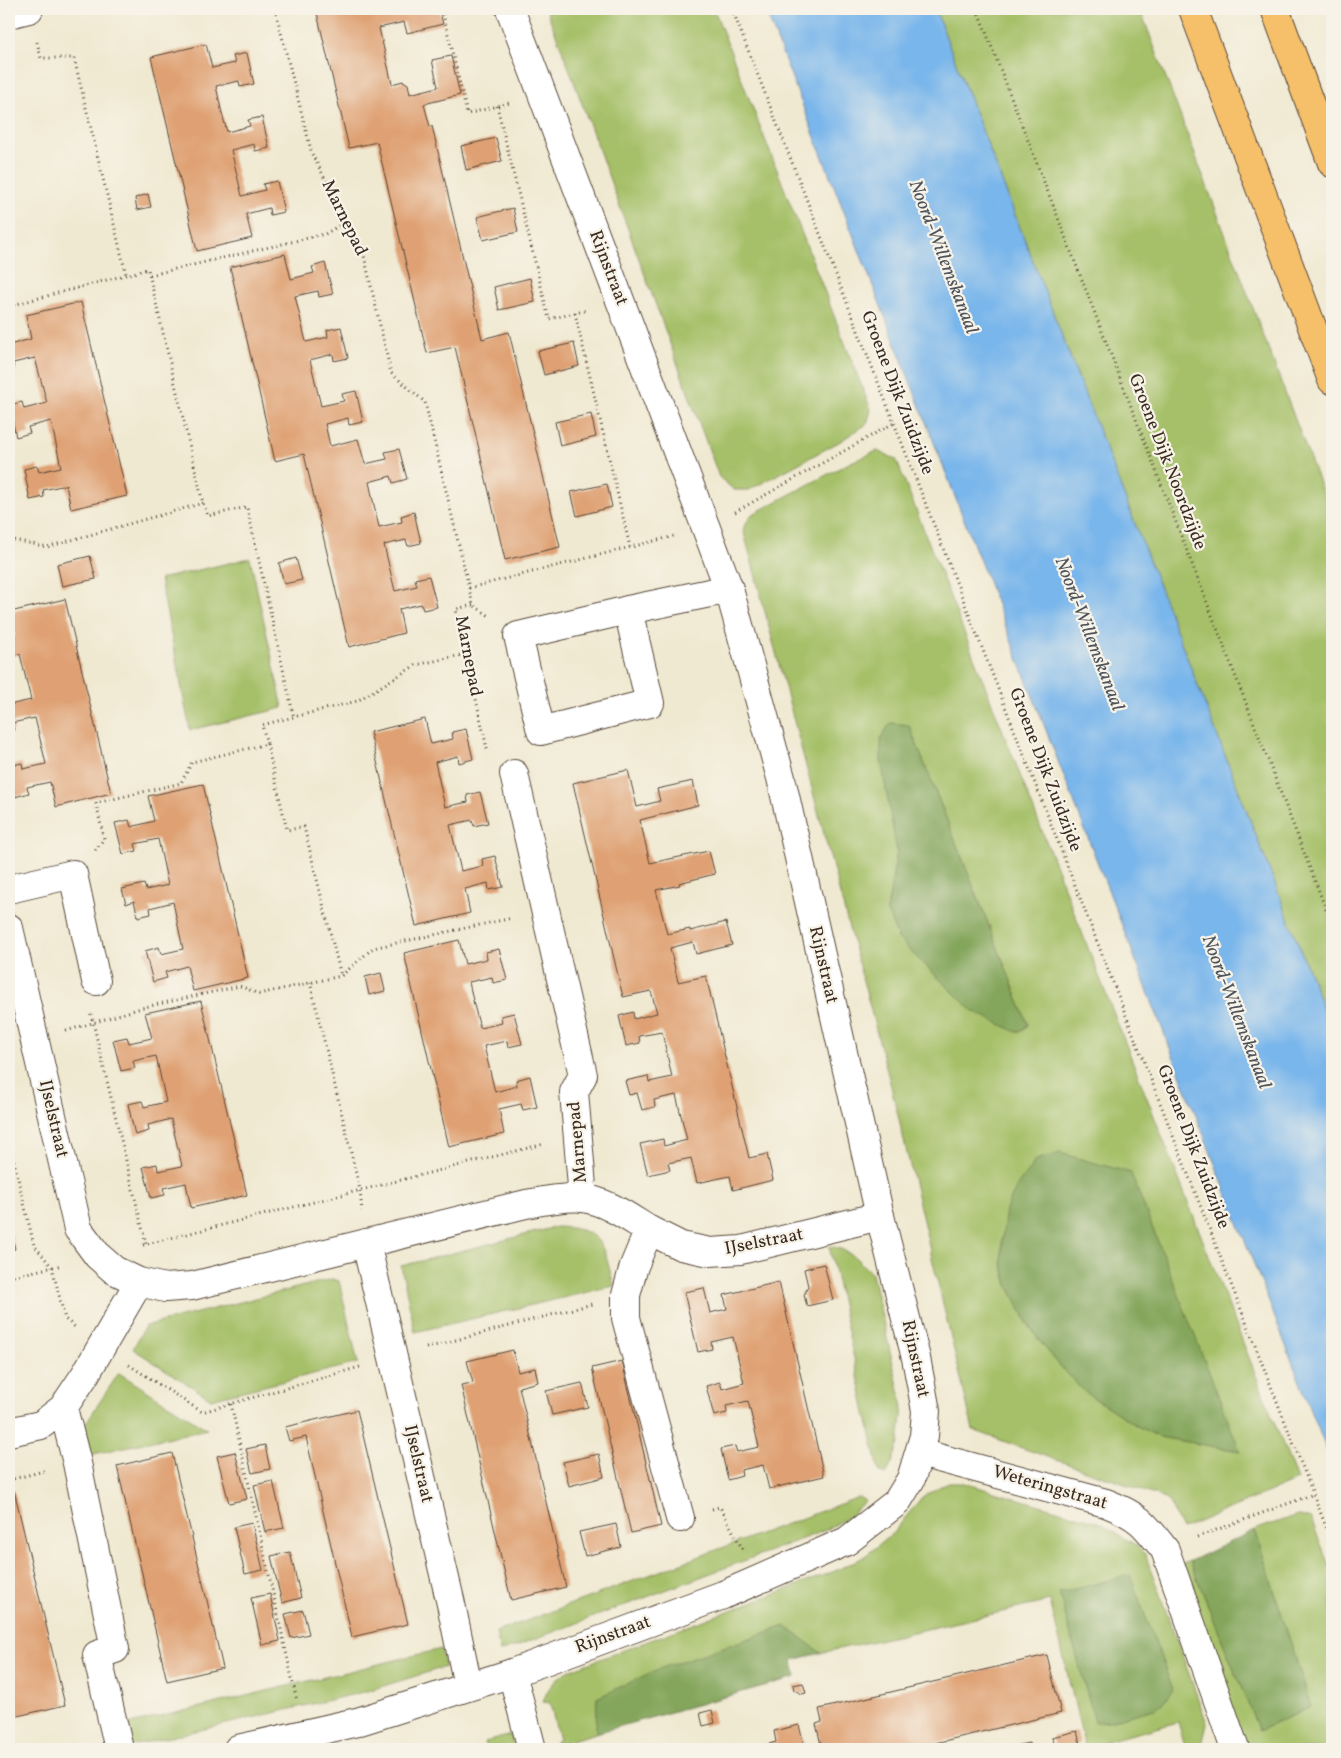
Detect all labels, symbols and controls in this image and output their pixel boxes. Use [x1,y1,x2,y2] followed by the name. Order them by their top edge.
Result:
[315,176,373,260] street label: Marnepad
[902,176,984,338] water label: Noord-Willemskanaal
[582,227,634,309] street label: Rijnstraat
[854,307,940,479] street label: Groene Dijk Zuidzijde
[1122,370,1212,554] street label: Groene Dijk Noordzijde
[1048,553,1130,715] water label: Noord-Willemskanaal
[448,613,488,699] street label: Marnepad
[1002,684,1088,856] street label: Groene Dijk Zuidzijde
[802,924,844,1006] street label: Rijnstraat
[1195,931,1277,1093] water label: Noord-Willemskanaal
[1150,1061,1236,1233] street label: Groene Dijk Zuidzijde
[32,1077,74,1161] street label: IJselstraat
[562,1100,594,1184] street label: Marnepad
[723,1222,805,1262] street label: IJselstraat
[895,1318,935,1400] street label: Rijnstraat
[397,1422,439,1506] street label: IJselstraat
[990,1460,1110,1516] street label: Weteringstraat
[572,1610,654,1660] street label: Rijnstraat

